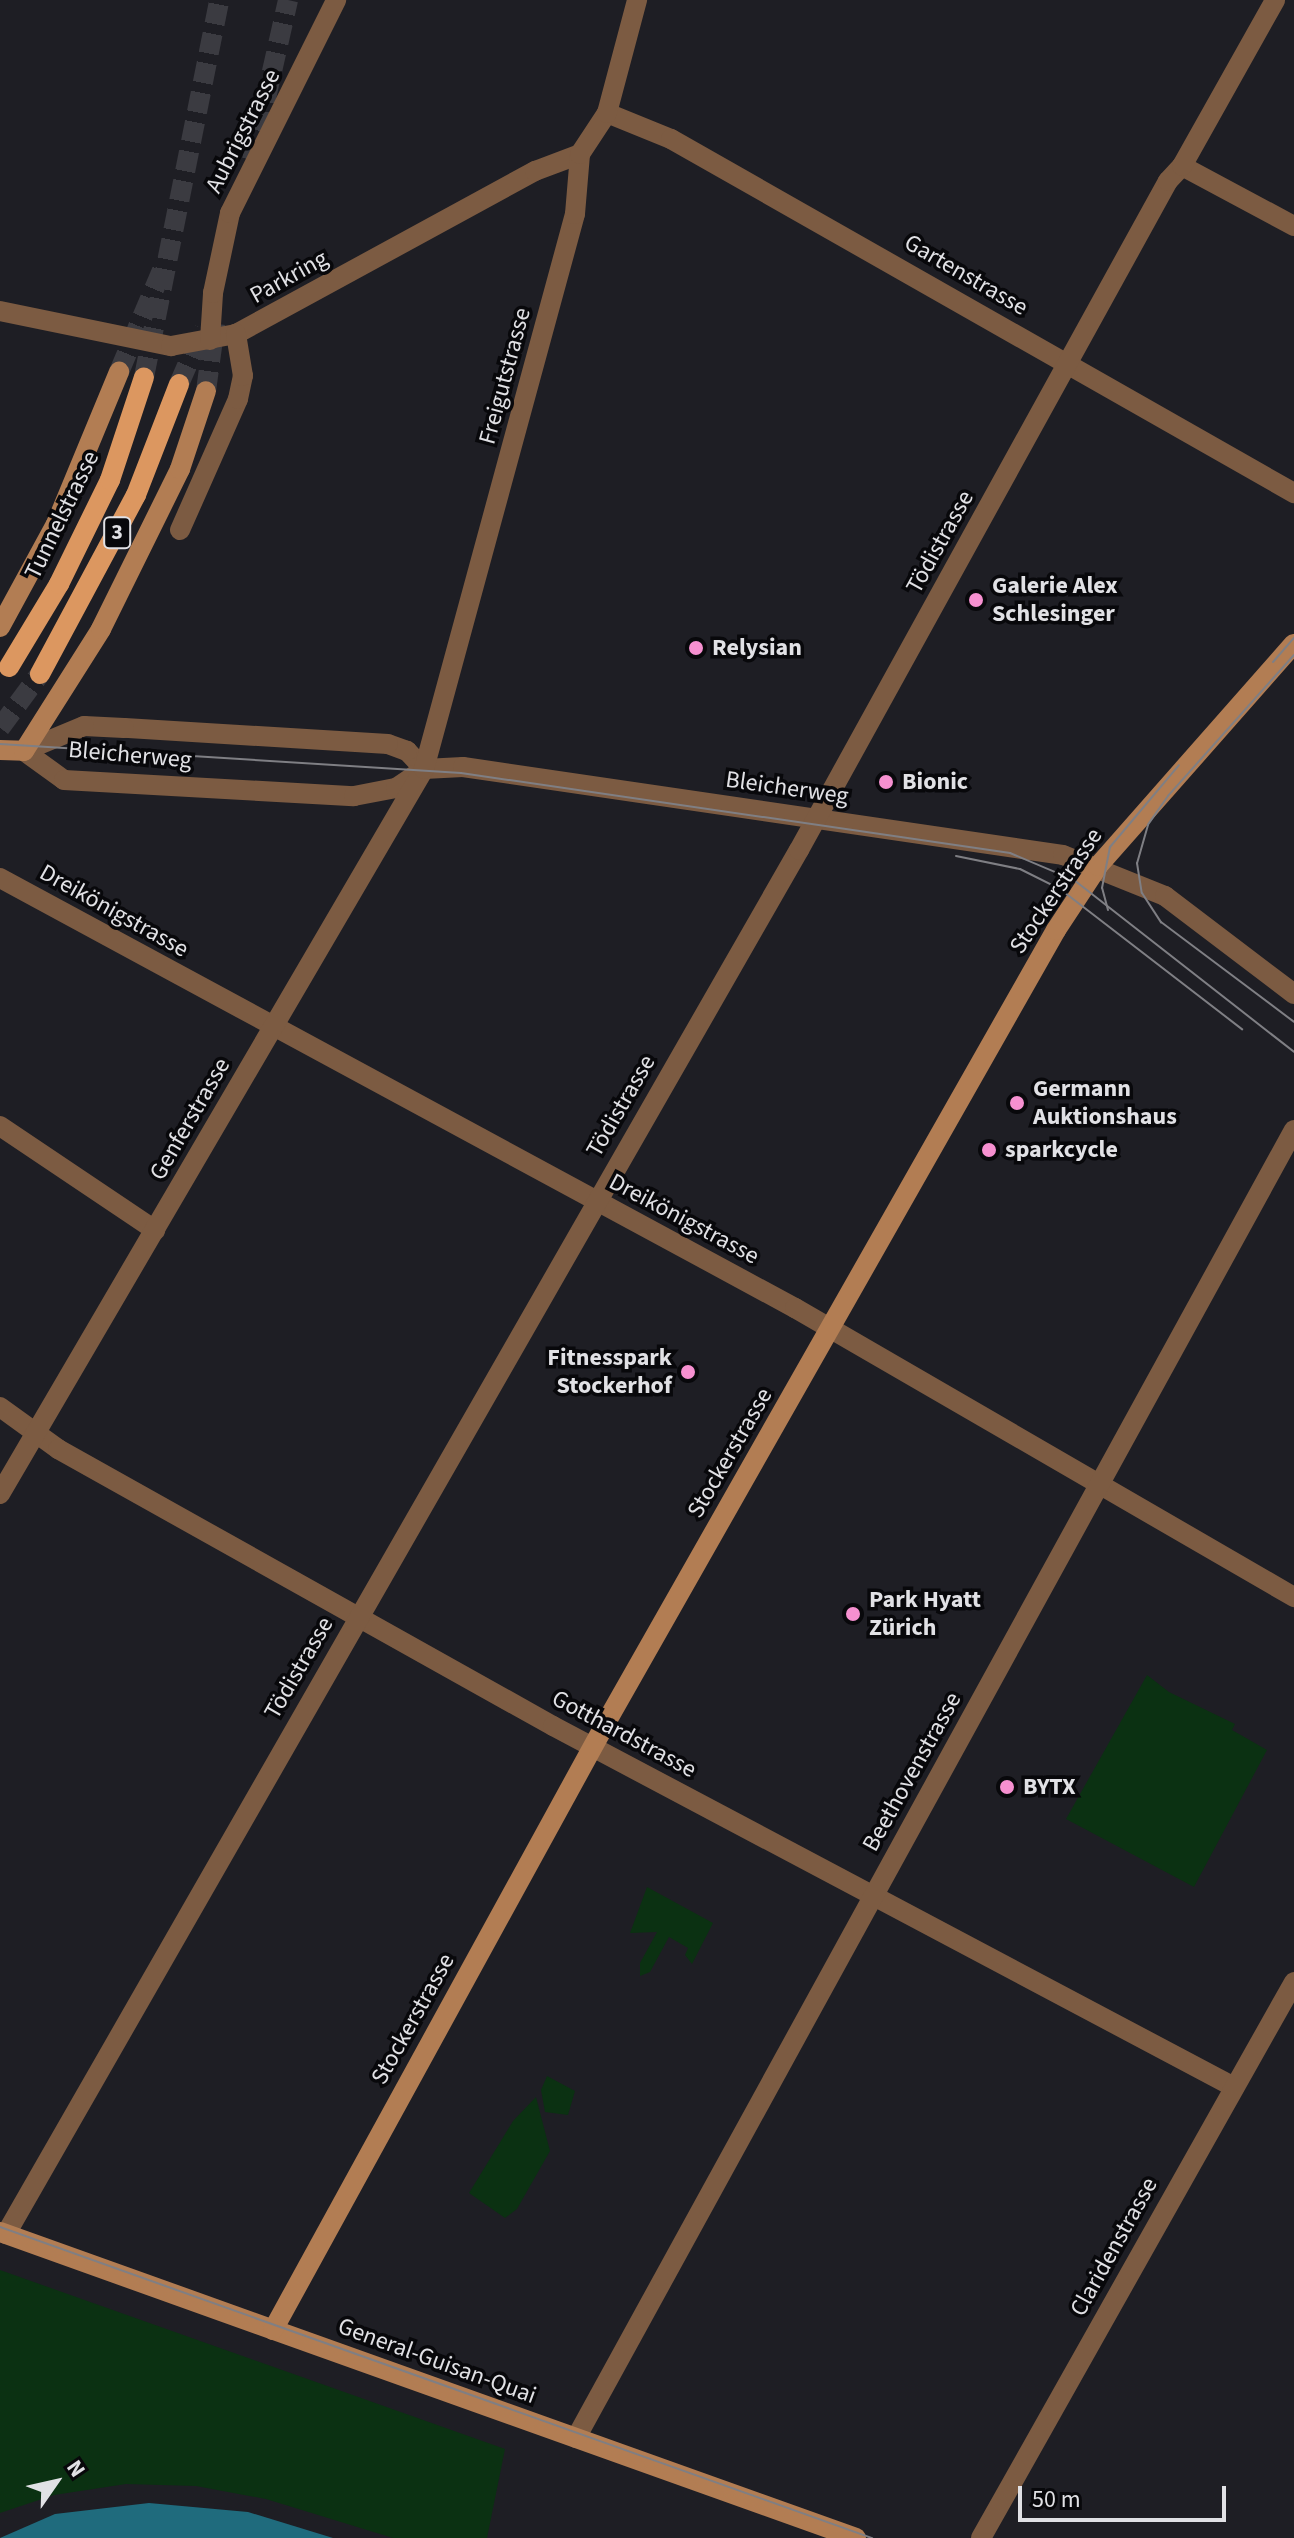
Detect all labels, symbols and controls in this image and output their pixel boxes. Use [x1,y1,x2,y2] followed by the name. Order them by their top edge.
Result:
[200,64,286,198] street label: Aubrigstrasse
[899,228,1033,322] street label: Gartenstrasse
[245,244,333,310] street label: Parkring
[473,305,537,447] street label: Freigutstrasse
[19,446,105,584] street label: Tunnelstrasse
[900,486,980,598] street label: Tödistrasse
[103,515,131,551] road number: 3
[992,572,1118,628] place label: Galerie Alex Schlesinger
[967,591,985,609] marker: Galerie Alex Schlesinger
[712,634,802,662] place label: Relysian
[687,639,705,657] marker: Relysian
[67,735,193,775] street label: Bleicherweg
[724,765,850,811] street label: Bleicherweg
[902,768,968,796] place label: Bionic
[877,773,895,791] marker: Bionic
[1003,823,1109,959] street label: Stockerstrasse
[35,858,193,964] street label: Dreikönigstrasse
[580,1050,662,1162] street label: Tödistrasse
[143,1053,237,1185] street label: Genferstrasse
[1033,1075,1177,1131] place label: Germann Auktionshaus
[1008,1094,1026,1112] marker: Germann Auktionshaus
[1005,1136,1118,1164] place label: sparkcycle
[980,1141,998,1159] marker: sparkcycle
[604,1167,764,1271] street label: Dreikönigstrasse
[547,1344,672,1400] place label: Fitnesspark Stockerhof
[679,1363,697,1381] marker: Fitnesspark Stockerhof
[681,1383,779,1523] street label: Stockerstrasse
[869,1586,981,1642] place label: Park Hyatt Zürich
[844,1605,862,1623] marker: Park Hyatt Zürich
[258,1612,340,1724] street label: Tödistrasse
[547,1684,701,1784] street label: Gotthardstrasse
[856,1687,968,1857] street label: Beethovenstrasse
[1023,1773,1076,1801] place label: BYTX
[998,1778,1016,1796] marker: BYTX
[365,1949,461,2089] street label: Stockerstrasse
[1064,2173,1164,2321] street label: Claridenstrasse
[334,2312,540,2410] street label: General-Guisan-Quai
[16,2442,96,2522] north arrow
[59,2454,93,2484] text: N
[1022,2470,1230,2520] scale bar
[1032,2482,1081,2517] text: 50 m

